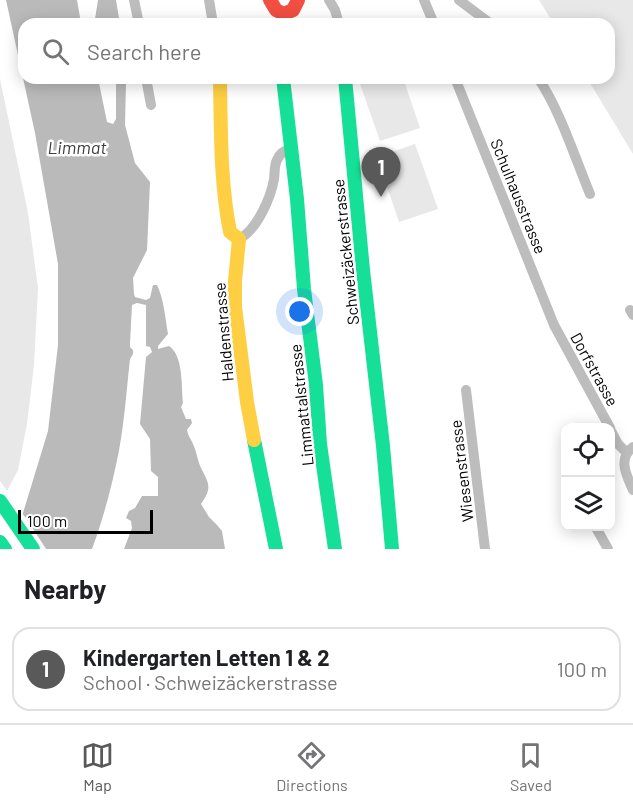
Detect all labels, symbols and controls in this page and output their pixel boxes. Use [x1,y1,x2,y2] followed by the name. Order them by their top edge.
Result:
[18,18,615,84] search box
[39,35,72,68] icon: search
[87,38,201,64] text: Search here
[47,136,107,158] water label: Limmat
[487,136,551,256] street label: Schulhausstrasse
[362,148,400,197] pin: 1
[328,178,362,326] street label: Schweizäckerstrasse
[209,282,237,382] street label: Haldenstrasse
[285,297,314,326] your location
[567,329,623,409] street label: Dorfstrasse
[285,343,317,467] street label: Limmattalstrasse
[445,419,477,523] street label: Wiesenstrasse
[561,423,615,531] map controls
[561,423,615,477] button: locate
[561,477,615,531] button: layers
[18,507,153,534] scale bar
[27,511,67,530] text: 100 m
[24,573,106,604] text: Nearby
[83,644,330,670] text: Kindergarten Letten 1 & 2
[42,657,49,681] text: 1
[557,657,607,681] text: 100 m
[83,670,338,694] text: School · Schweizäckerstrasse
[81,739,114,794] tab: Map
[276,739,348,794] tab: Directions
[510,739,552,794] tab: Saved

